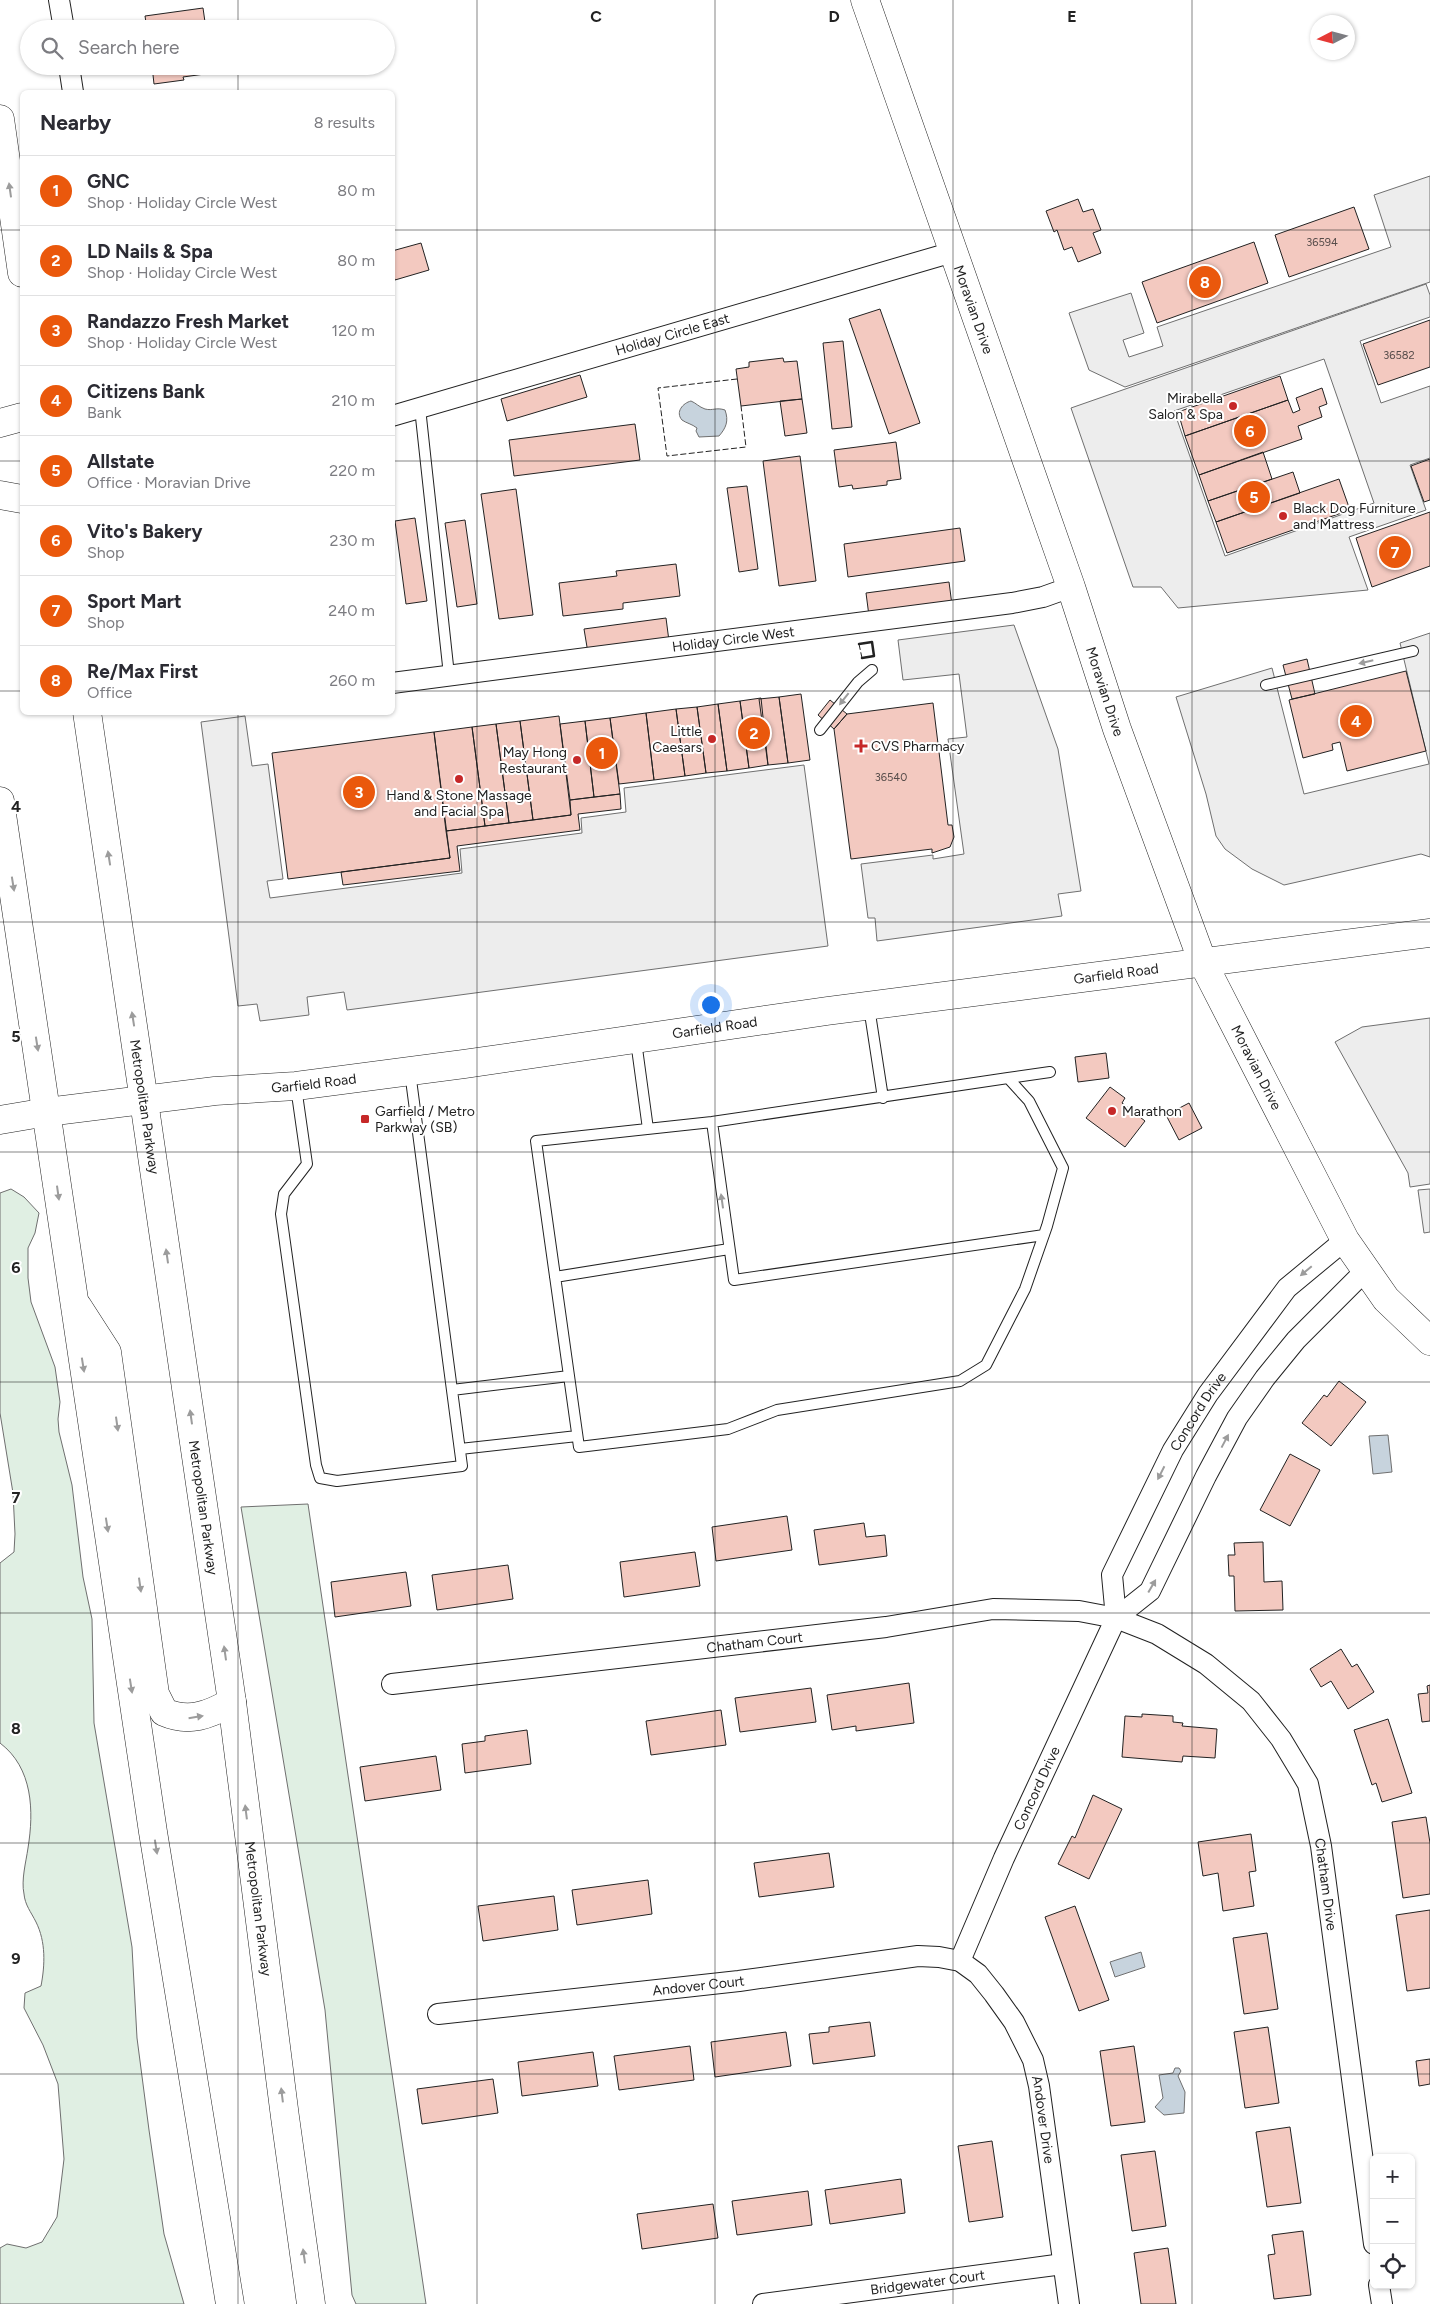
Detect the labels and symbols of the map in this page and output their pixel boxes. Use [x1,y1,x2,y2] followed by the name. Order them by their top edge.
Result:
[590,7,602,26] text: C
[828,7,840,26] text: D
[1067,7,1077,26] text: E
[1310,15,1355,60] north arrow
[6,182,14,198] one-way arrow
[1306,236,1338,249] house number: 36594
[950,263,997,357] street label: Moravian Drive
[1189,263,1221,301] pin: 8
[613,309,731,359] street label: Holiday Circle East
[1383,349,1415,362] house number: 36582
[1148,390,1223,423] place label: Mirabella Salon & Spa
[1227,400,1239,412] marker: Mirabella Salon & Spa
[1234,412,1266,450] pin: 6
[1238,478,1270,516] pin: 5
[1293,500,1416,533] place label: Black Dog Furniture and Mattress
[1277,510,1289,522] marker: Black Dog Furniture and Mattress
[1379,533,1411,571] pin: 7
[671,623,795,655] street label: Holiday Circle West
[1082,645,1128,739] street label: Moravian Drive
[1358,658,1373,666] one-way arrow
[839,692,850,705] one-way arrow
[1340,702,1372,740] pin: 4
[738,714,770,752] pin: 2
[652,723,702,756] place label: Little Caesars
[706,733,718,745] marker: Little Caesars
[586,734,618,772] pin: 1
[871,738,965,755] place label: CVS Pharmacy
[855,740,867,752] marker: CVS Pharmacy
[499,744,567,777] place label: May Hong Restaurant
[571,754,583,766] marker: May Hong Restaurant
[875,771,907,784] house number: 36540
[343,773,375,811] pin: 3
[453,773,465,785] marker: Hand & Stone Massage and Facial Spa
[386,787,532,820] place label: Hand & Stone Massage and Facial Spa
[11,797,21,816] text: 4
[104,850,112,866] one-way arrow
[9,876,17,892] one-way arrow
[1073,960,1160,988] street label: Garfield Road
[698,992,724,1018] your location
[129,1011,137,1027] one-way arrow
[671,1013,758,1042] street label: Garfield Road
[1228,1022,1285,1113] street label: Moravian Drive
[11,1027,21,1046] text: 5
[33,1037,41,1053] one-way arrow
[127,1038,163,1176] street label: Metropolitan Parkway
[271,1070,357,1096] street label: Garfield Road
[375,1103,475,1136] place label: Garfield / Metro Parkway (SB)
[1122,1103,1182,1120] place label: Marathon
[1106,1105,1118,1117] marker: Marathon
[359,1113,371,1125] marker: Garfield / Metro Parkway (SB)
[55,1186,63,1202] one-way arrow
[718,1193,726,1209] one-way arrow
[163,1248,171,1264] one-way arrow
[11,1258,21,1277] text: 6
[1300,1265,1313,1276] one-way arrow
[79,1357,87,1373] one-way arrow
[1166,1369,1230,1454] street label: Concord Drive
[187,1409,195,1425] one-way arrow
[114,1417,122,1433] one-way arrow
[1221,1433,1229,1448] one-way arrow
[185,1439,222,1577] street label: Metropolitan Parkway
[1157,1466,1165,1480] one-way arrow
[12,1488,21,1507] text: 7
[103,1518,111,1534] one-way arrow
[136,1578,144,1594] one-way arrow
[1148,1578,1156,1593] one-way arrow
[706,1628,804,1656] street label: Chatham Court
[221,1645,229,1661] one-way arrow
[127,1678,135,1694] one-way arrow
[188,1713,204,1721] one-way arrow
[11,1719,21,1738] text: 8
[1010,1743,1064,1833] street label: Concord Drive
[242,1804,250,1820] one-way arrow
[1311,1836,1341,1932] street label: Chatham Drive
[152,1839,160,1855] one-way arrow
[241,1840,276,1978] street label: Metropolitan Parkway
[11,1949,21,1968] text: 9
[652,1972,746,1999] street label: Andover Court
[1028,2074,1058,2165] street label: Andover Drive
[278,2086,286,2102] one-way arrow
[300,2247,308,2263] one-way arrow
[869,2266,986,2298] street label: Bridgewater Court

